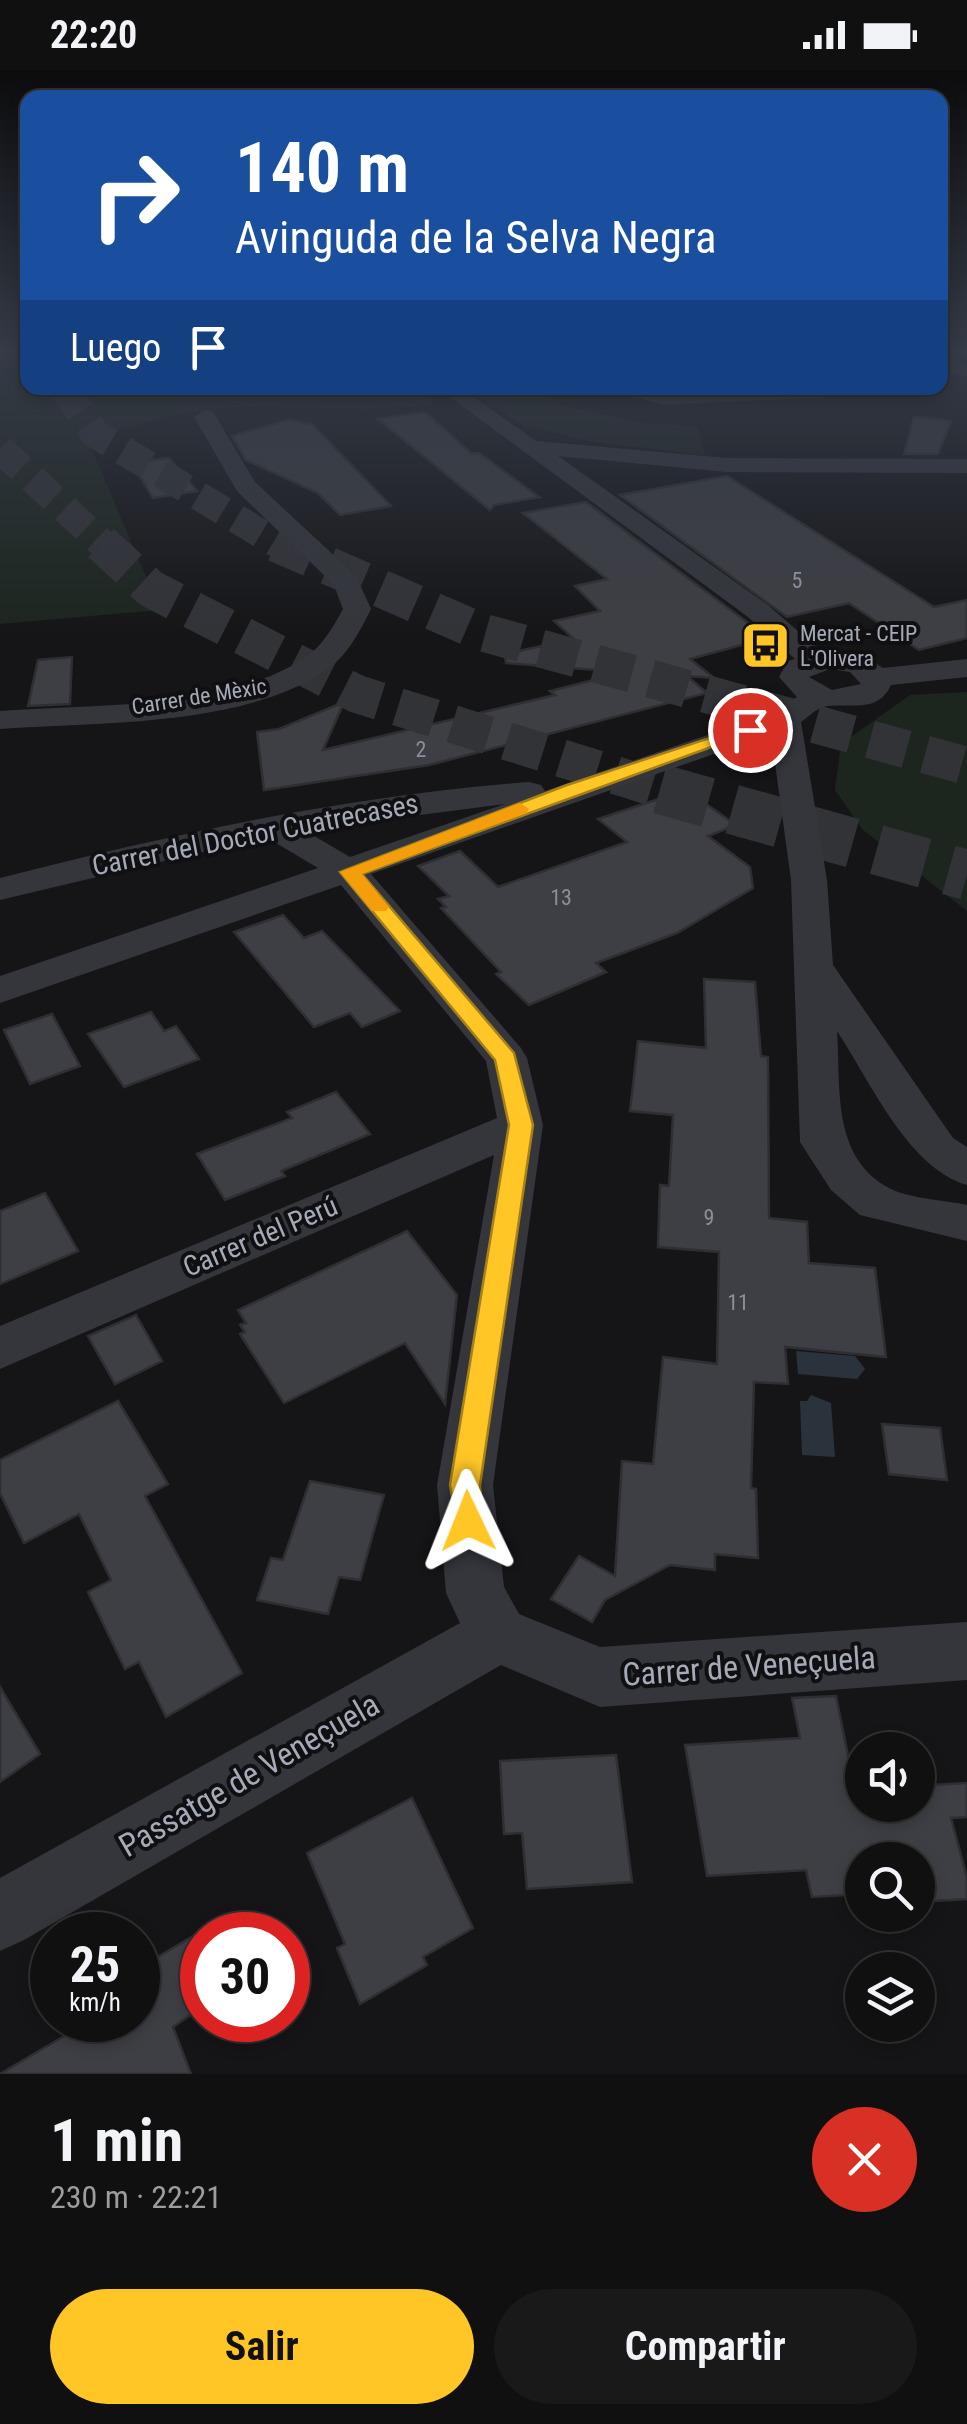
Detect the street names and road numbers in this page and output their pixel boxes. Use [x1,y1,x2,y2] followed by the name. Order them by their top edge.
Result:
[130,673,268,720] street label: Carrer de Mèxic
[89,787,421,882] street label: Carrer del Doctor Cuatrecases
[178,1189,342,1284] street label: Carrer del Perú
[621,1638,877,1694] street label: Carrer de Veneçuela
[112,1685,386,1865] street label: Passatge de Veneçuela

